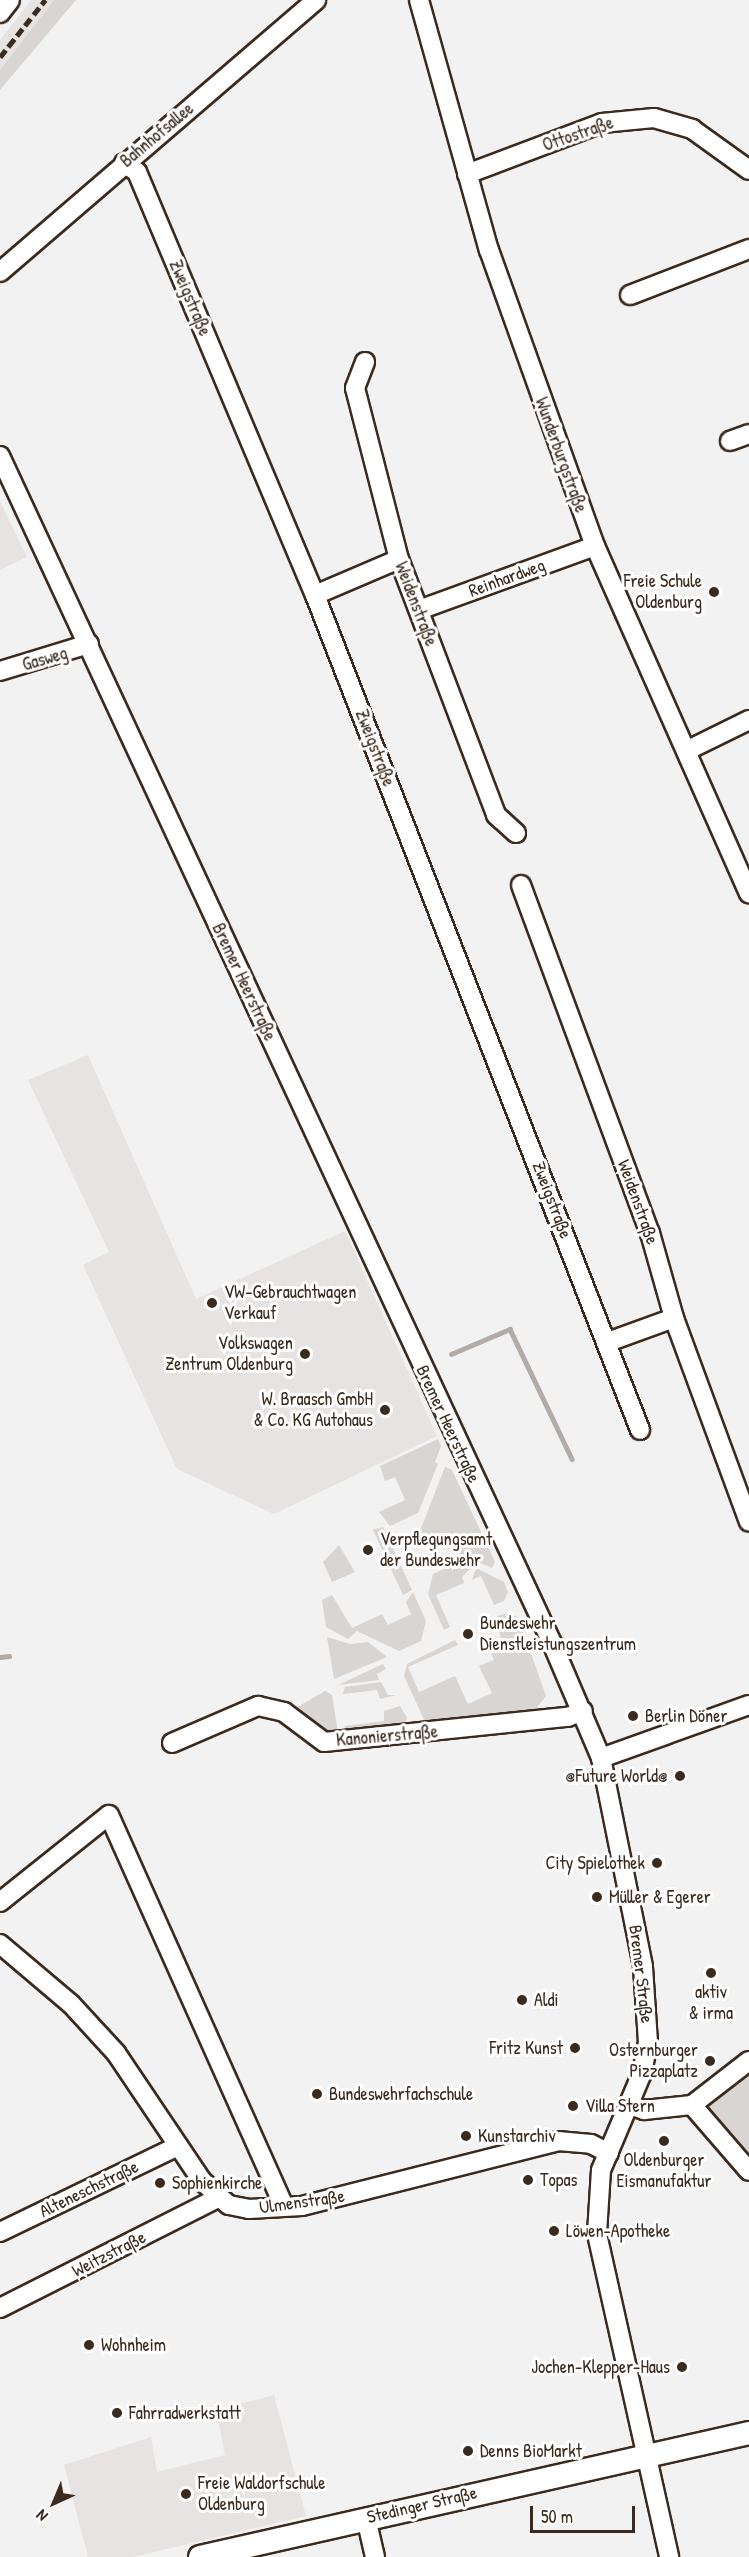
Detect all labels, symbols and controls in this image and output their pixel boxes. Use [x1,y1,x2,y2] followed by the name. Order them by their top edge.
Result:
[116,98,198,172] street label: Bahnhofsallee
[540,112,616,156] street label: Ottostraße
[164,257,216,339] street label: Zweigstraße
[530,395,592,515] street label: Wunderburgstraße
[466,554,548,602] street label: Reinhardweg
[390,559,442,649] street label: Weidenstraße
[624,571,702,614] place label: Freie Schule Oldenburg
[707,585,721,599] marker: Freie Schule Oldenburg
[20,642,70,676] street label: Gasweg
[351,707,399,789] street label: Zweigstraße
[207,920,281,1044] street label: Bremer Heerstraße
[613,1157,663,1247] street label: Weidenstraße
[528,1159,576,1241] street label: Zweigstraße
[224,1282,356,1324] place label: VW-Gebrauchtwagen Verkauf
[205,1296,219,1310] marker: VW-Gebrauchtwagen Verkauf
[165,1333,293,1376] place label: Volkswagen Zentrum Oldenburg
[298,1347,312,1361] marker: Volkswagen Zentrum Oldenburg
[411,1362,485,1486] street label: Bremer Heerstraße
[254,1389,373,1432] place label: W. Braasch GmbH & Co. KG Autohaus
[378,1403,392,1417] marker: W. Braasch GmbH & Co. KG Autohaus
[380,1529,492,1572] place label: Verpflegungsamt der Bundeswehr
[361,1543,375,1557] marker: Verpflegungsamt der Bundeswehr
[480,1613,636,1656] place label: Bundeswehr Dienstleistungszentrum
[461,1627,475,1641] marker: Bundeswehr Dienstleistungszentrum
[645,1705,727,1727] place label: Berlin Döner
[626,1709,640,1723] marker: Berlin Döner
[335,1721,439,1751] street label: Kanonierstraße
[566,1765,668,1787] place label: @Future World@
[673,1769,687,1783] marker: @Future World@
[546,1852,645,1874] place label: City Spielothek
[650,1856,664,1870] marker: City Spielothek
[609,1886,711,1908] place label: Müller & Egerer
[590,1890,604,1904] marker: Müller & Egerer
[624,1924,658,2024] street label: Bremer Straße
[704,1966,718,1980] marker: aktiv & irma
[689,1982,733,2024] place label: aktiv & irma
[534,1989,559,2011] place label: Aldi
[515,1993,529,2007] marker: Aldi
[489,2037,563,2059] place label: Fritz Kunst
[609,2040,698,2082] place label: Osternburger Pizzaplatz
[568,2041,582,2055] marker: Fritz Kunst
[703,2054,717,2068] marker: Osternburger Pizzaplatz
[329,2083,473,2105] place label: Bundeswehrfachschule
[310,2087,324,2101] marker: Bundeswehrfachschule
[585,2095,655,2117] place label: Villa Stern
[566,2099,580,2113] marker: Villa Stern
[478,2125,556,2147] place label: Kunstarchiv
[459,2129,473,2143] marker: Kunstarchiv
[657,2134,671,2148] marker: Oldenburger Eismanufaktur
[617,2150,711,2192] place label: Oldenburger Eismanufaktur
[36,2156,142,2222] street label: Alteneschstraße
[540,2169,577,2191] place label: Topas
[172,2172,262,2194] place label: Sophienkirche
[521,2173,535,2187] marker: Topas
[153,2176,167,2190] marker: Sophienkirche
[258,2185,346,2219] street label: Ulmenstraße
[566,2220,670,2242] place label: Löwen-Apotheke
[547,2224,561,2238] marker: Löwen-Apotheke
[68,2226,150,2282] street label: Weitzstraße
[101,2334,166,2356] place label: Wohnheim
[82,2338,96,2352] marker: Wohnheim
[531,2356,670,2378] place label: Jochen-Klepper-Haus
[675,2360,689,2374] marker: Jochen-Klepper-Haus
[129,2402,241,2424] place label: Fahrradwerkstatt
[110,2406,124,2420] marker: Fahrradwerkstatt
[480,2440,582,2462] place label: Denns BioMarkt
[461,2444,475,2458] marker: Denns BioMarkt
[24,2473,84,2533] north arrow
[198,2473,325,2516] place label: Freie Waldorfschule Oldenburg
[365,2482,479,2528] street label: Stedinger Straße
[179,2487,193,2501] marker: Freie Waldorfschule Oldenburg
[533,2494,638,2532] scale bar
[541,2504,573,2529] text: 50 m
[31,2505,52,2527] text: N

